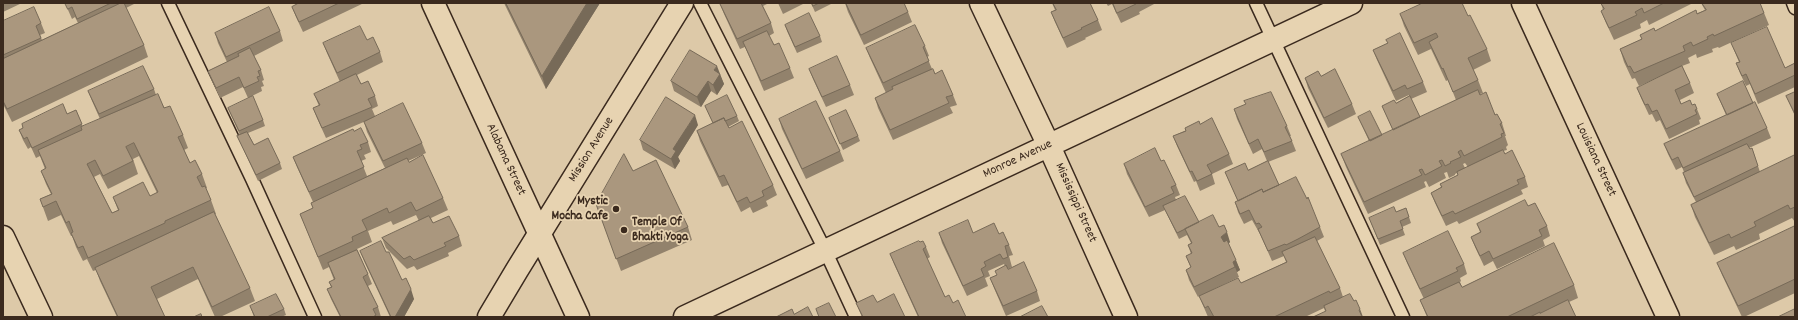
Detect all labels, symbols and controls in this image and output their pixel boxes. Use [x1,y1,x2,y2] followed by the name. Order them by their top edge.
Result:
[566,115,618,185] street label: Mission Avenue
[1571,121,1619,199] street label: Louisiana Street
[482,122,528,198] street label: Alabama Street
[981,137,1055,183] street label: Monroe Avenue
[1050,161,1100,245] street label: Mississippi Street
[552,194,608,225] place label: Mystic Mocha Cafe
[611,204,621,214] marker: Mystic Mocha Cafe
[632,215,688,246] place label: Temple Of Bhakti Yoga
[619,225,629,235] marker: Temple Of Bhakti Yoga

